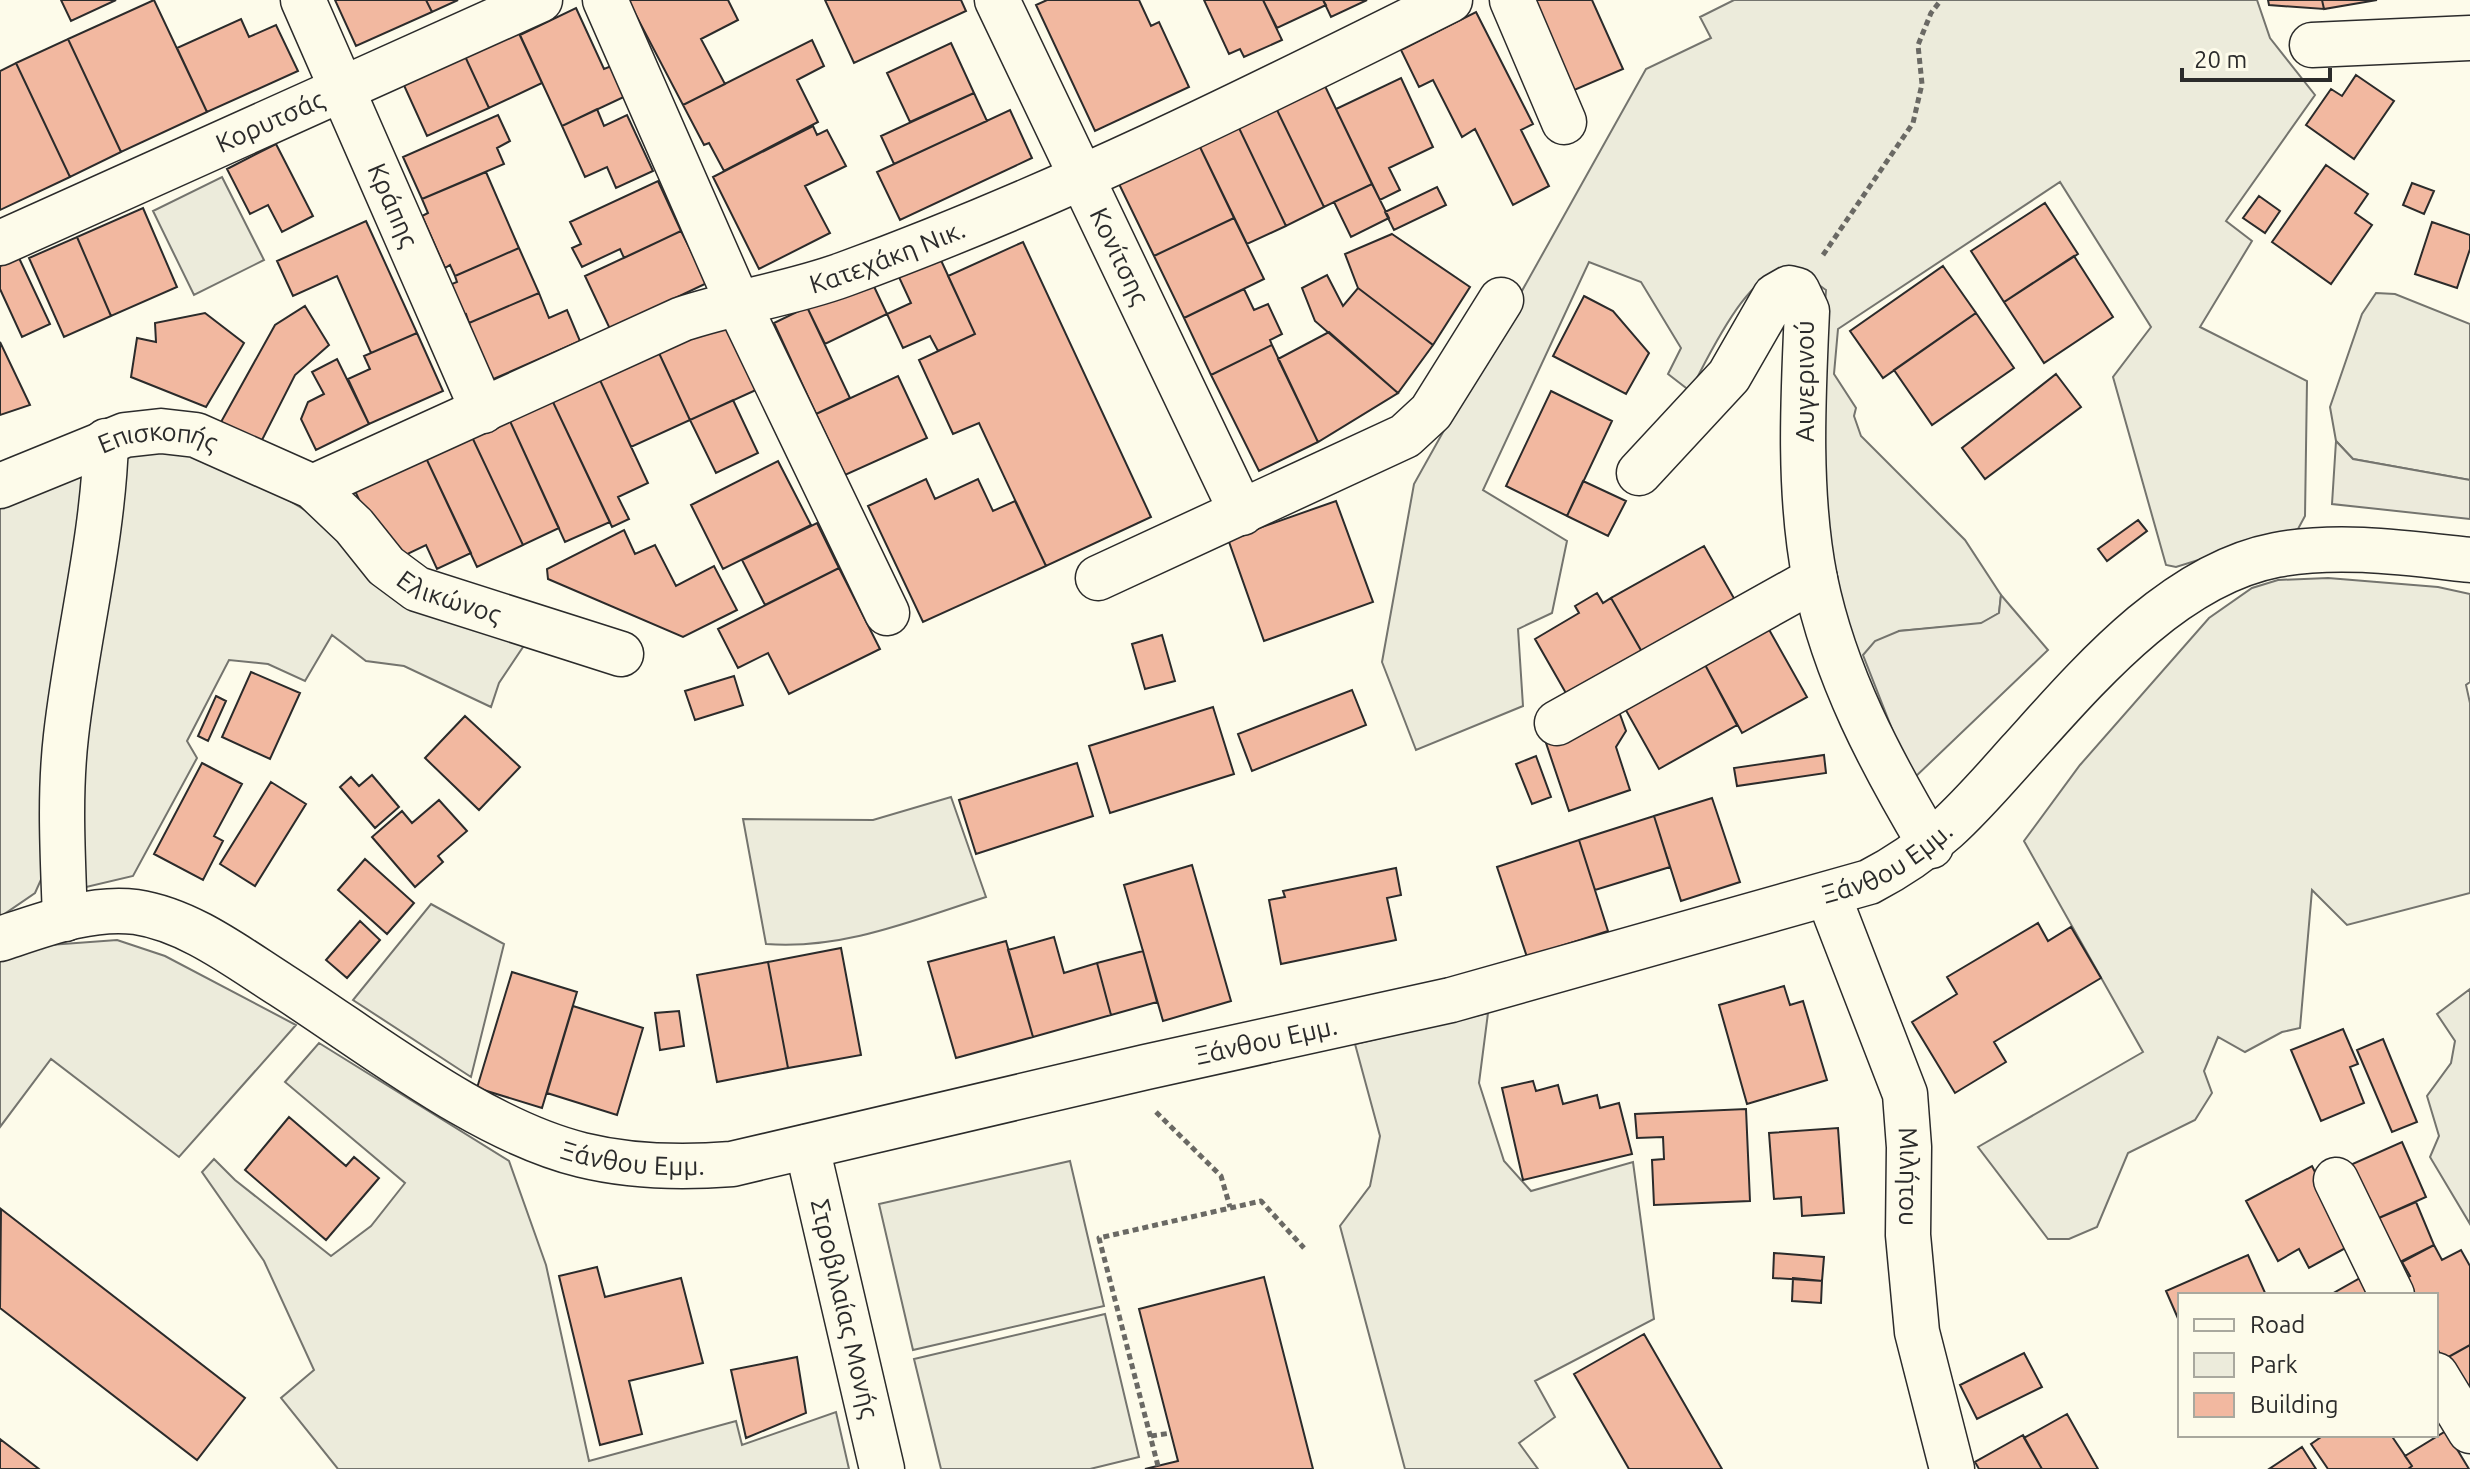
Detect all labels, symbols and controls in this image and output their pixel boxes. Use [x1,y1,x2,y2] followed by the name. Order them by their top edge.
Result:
[2182,32,2330,82] scale bar
[2194,46,2247,73] text: 20 m
[211,84,329,158] street label: Κορυτσάς
[362,159,424,252] street label: Κράπης
[1084,203,1155,310] street label: Κονίτσης
[806,214,969,299] street label: Κατεχάκη Νικ.
[1790,320,1819,442] street label: Αυγερινού
[93,416,223,459] street label: Επισκοπής
[392,564,505,630] street label: Ελικώνος
[1819,816,1958,908] street label: Ξάνθου Εμμ.
[1192,1010,1340,1070] street label: Ξάνθου Εμμ.
[1894,1126,1924,1226] street label: Μιλήτου
[558,1135,705,1180] street label: Ξάνθου Εμμ.
[806,1196,885,1421] street label: Στροβιλαίας Μονής
[2178,1293,2438,1437] legend
[2250,1311,2305,1338] text: Road
[2250,1351,2298,1378] text: Park
[2250,1391,2338,1418] text: Building

